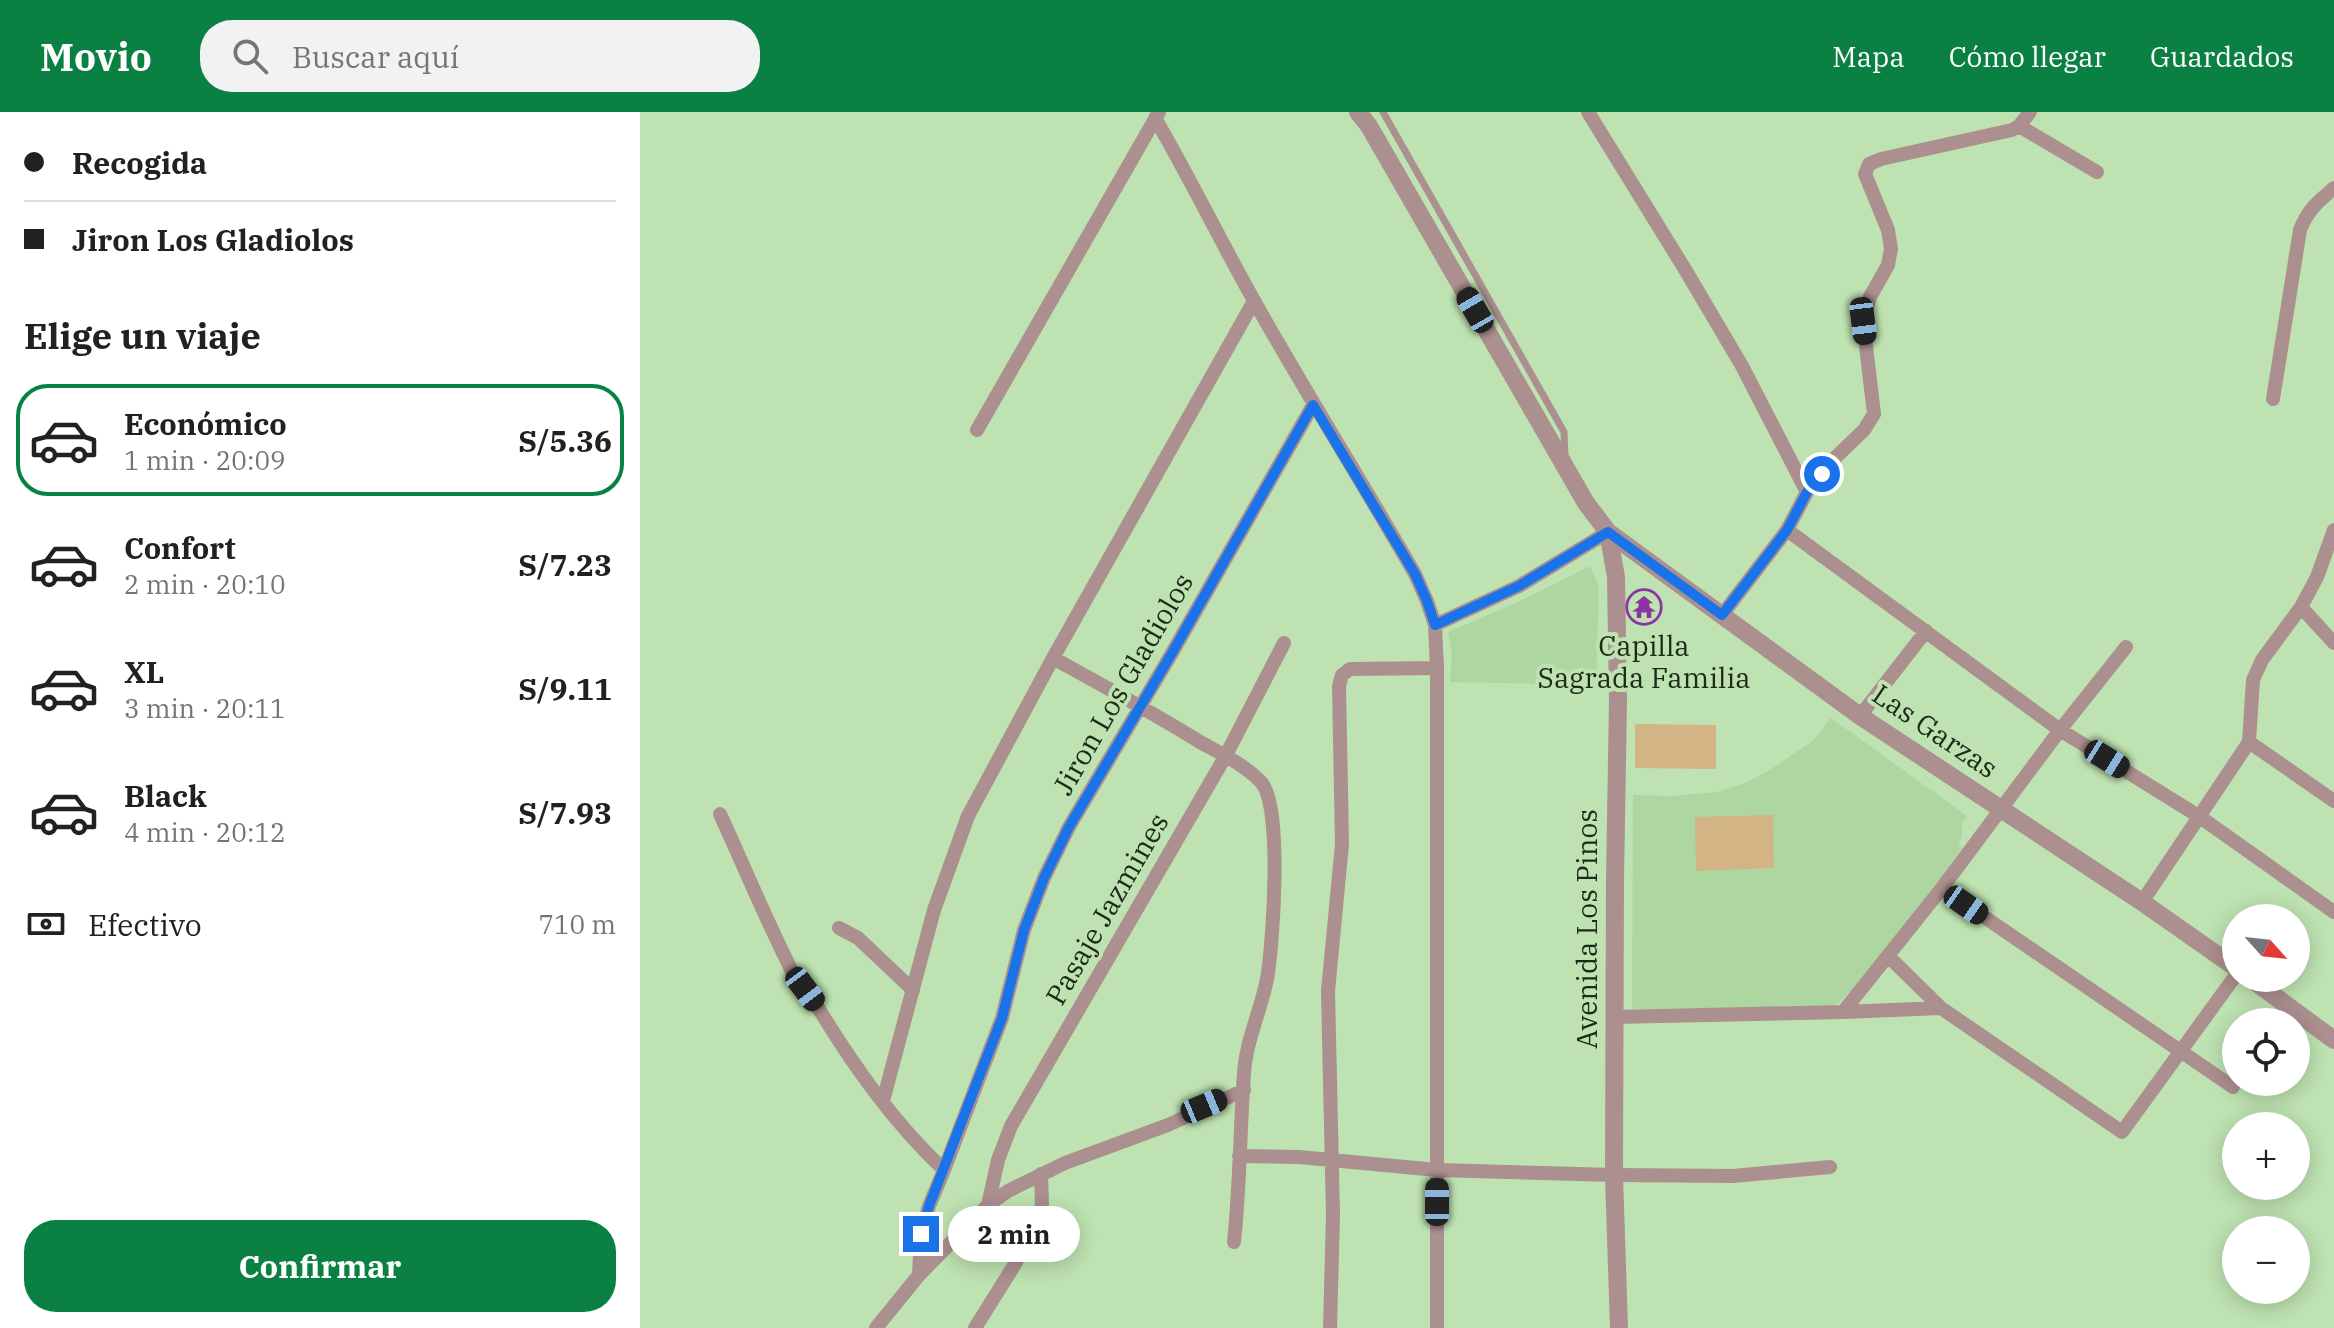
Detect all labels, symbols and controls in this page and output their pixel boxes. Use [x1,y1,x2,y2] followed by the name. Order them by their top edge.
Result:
[200,20,760,92] search box
[40,32,152,81] text: Movio
[228,34,272,78] icon: search
[292,37,459,76] text: Buscar aquí
[1832,38,1905,75] text: Mapa
[1949,38,2106,75] text: Cómo llegar
[2150,38,2294,75] text: Guardados
[72,143,207,182] text: Recogida
[72,220,354,259] text: Jiron Los Gladiolos
[1453,283,1497,337] car
[1848,296,1878,346] car
[24,312,261,359] text: Elige un viaje
[28,404,100,476] icon: car
[124,404,287,443] text: Económico
[518,421,612,460] text: S/5.36
[124,443,286,477] text: 1 min · 20:09
[1804,456,1840,492] route start
[28,528,100,600] icon: car
[124,528,236,567] text: Confort
[518,545,612,584] text: S/7.23
[1044,566,1201,801] street label: Jiron Los Gladiolos
[124,567,286,601] text: 2 min · 20:10
[1625,588,1663,626] temple icon: Capilla Sagrada Familia
[1537,627,1751,696] place label: Capilla Sagrada Familia
[28,652,100,724] icon: car
[124,652,164,691] text: XL
[518,669,612,708] text: S/9.11
[1865,675,2005,786] street label: Las Garzas
[124,691,286,725] text: 3 min · 20:11
[2080,736,2134,782] car
[28,776,100,848] icon: car
[124,776,207,815] text: Black
[518,793,612,832] text: S/7.93
[1037,806,1176,1011] street label: Pasaje Jazmines
[1568,809,1605,1049] street label: Avenida Los Pinos
[124,815,286,849] text: 4 min · 20:12
[1939,881,1993,929] car
[24,902,68,946] icon: cash
[2222,904,2310,992] north arrow
[2222,904,2310,1304] map controls
[88,905,202,944] text: Efectivo
[538,907,616,941] text: 710 m
[781,963,829,1015] car
[2222,1008,2310,1096] button: locate
[1177,1086,1231,1126] car
[2222,1112,2310,1200] button: +
[1425,1178,1449,1226] car
[949,1206,1081,1262] callout: 2 min
[903,1216,939,1252] route end
[2222,1216,2310,1304] button: −
[978,1217,1050,1251] text: 2 min
[24,1220,616,1312] button: Confirmar

